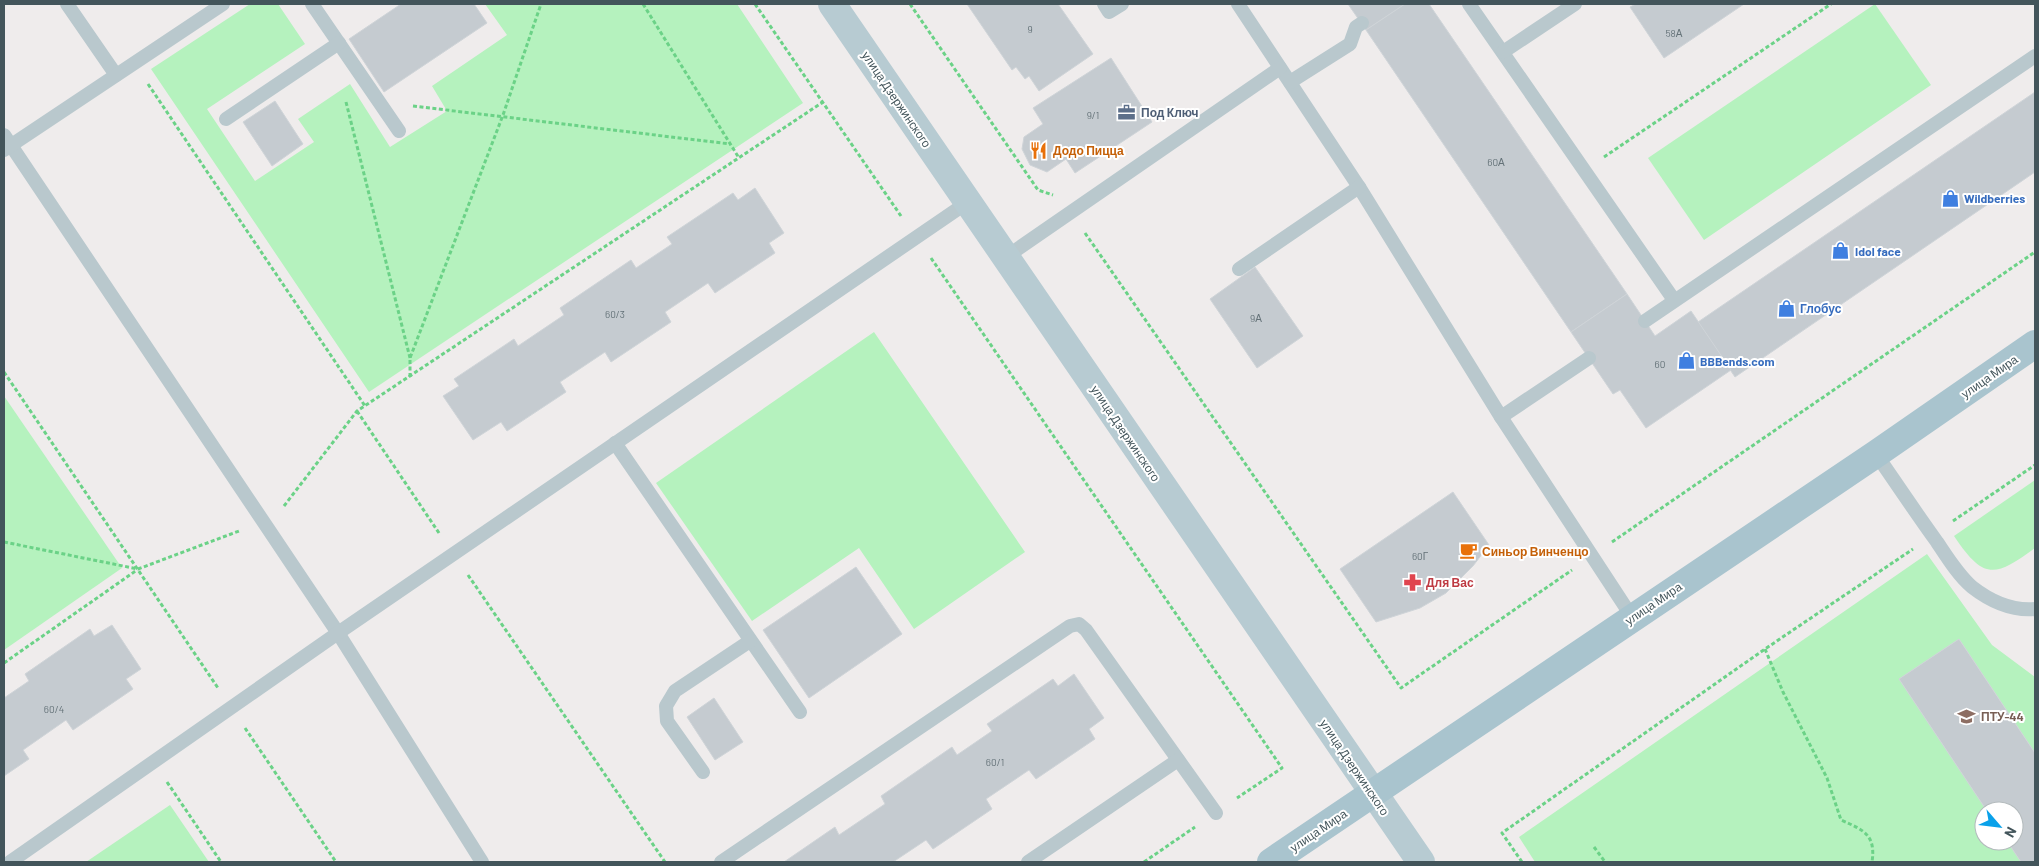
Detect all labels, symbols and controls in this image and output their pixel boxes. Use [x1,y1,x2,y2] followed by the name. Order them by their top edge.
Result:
[1027,23,1033,35] house number: 9
[1665,27,1683,39] house number: 58А
[859,48,935,151] street label: улица Дзержинского
[1117,102,1137,122] office icon: Под Ключ
[1141,105,1199,120] place label: Под Ключ
[1087,109,1099,121] house number: 9/1
[1029,140,1049,160] restaurant icon: Додо Пицца
[1053,143,1124,158] place label: Додо Пицца
[1487,156,1505,168] house number: 60А
[1940,188,1960,208] shop icon: Wildberries
[1964,191,2025,205] place label: Wildberries
[1831,241,1851,261] shop icon: Idol face
[1855,244,1901,258] place label: Idol face
[1776,298,1796,318] shop icon: Глобус
[1800,301,1842,316] place label: Глобус
[605,308,625,320] house number: 60/3
[1250,312,1262,324] house number: 9А
[1676,351,1696,371] shop icon: BBBends.com
[1958,351,2021,401] street label: улица Мира
[1700,354,1774,368] place label: BBBends.com
[1655,358,1665,370] house number: 60
[1088,382,1164,485] street label: улица Дзержинского
[1458,541,1478,561] cafe icon: Синьор Винченцо
[1482,544,1589,559] place label: Синьор Винченцо
[1412,550,1429,562] house number: 60Г
[1402,572,1422,592] pharmacy icon: Для Вас
[1426,575,1474,590] place label: Для Вас
[1622,579,1685,628] street label: улица Мира
[44,703,64,715] house number: 60/4
[1957,706,1977,726] school or university icon: ПТУ-44
[1981,709,2024,723] place label: ПТУ-44
[1317,716,1393,819] street label: улица Дзержинского
[986,756,1004,768] house number: 60/1
[1974,801,2024,851] north arrow
[1287,806,1350,855] street label: улица Мира
[2001,824,2021,840] text: N

